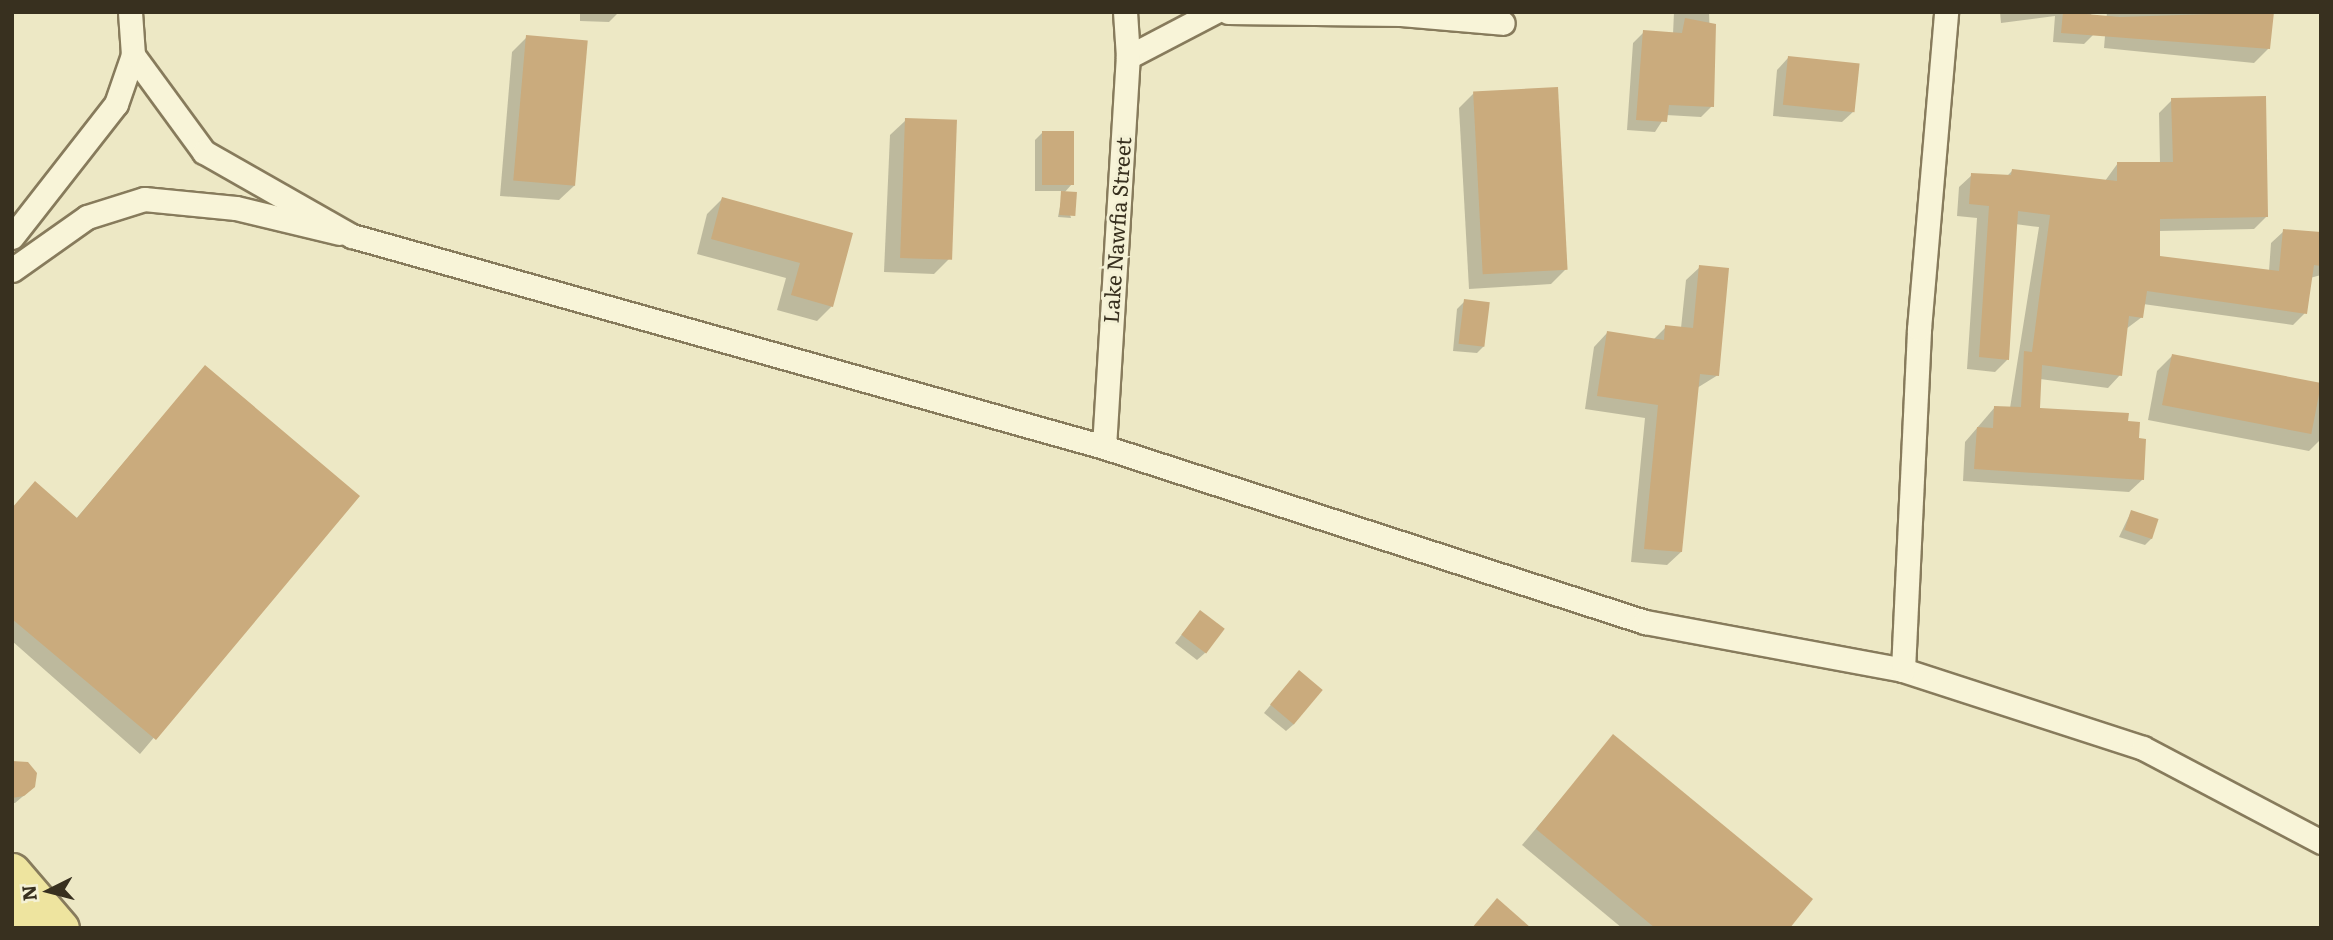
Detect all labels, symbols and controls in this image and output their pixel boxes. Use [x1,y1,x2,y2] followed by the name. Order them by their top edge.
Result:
[1097,136,1135,324] street label: Lake Nawfia Street
[14,856,84,926] north arrow
[13,884,43,903] text: N

